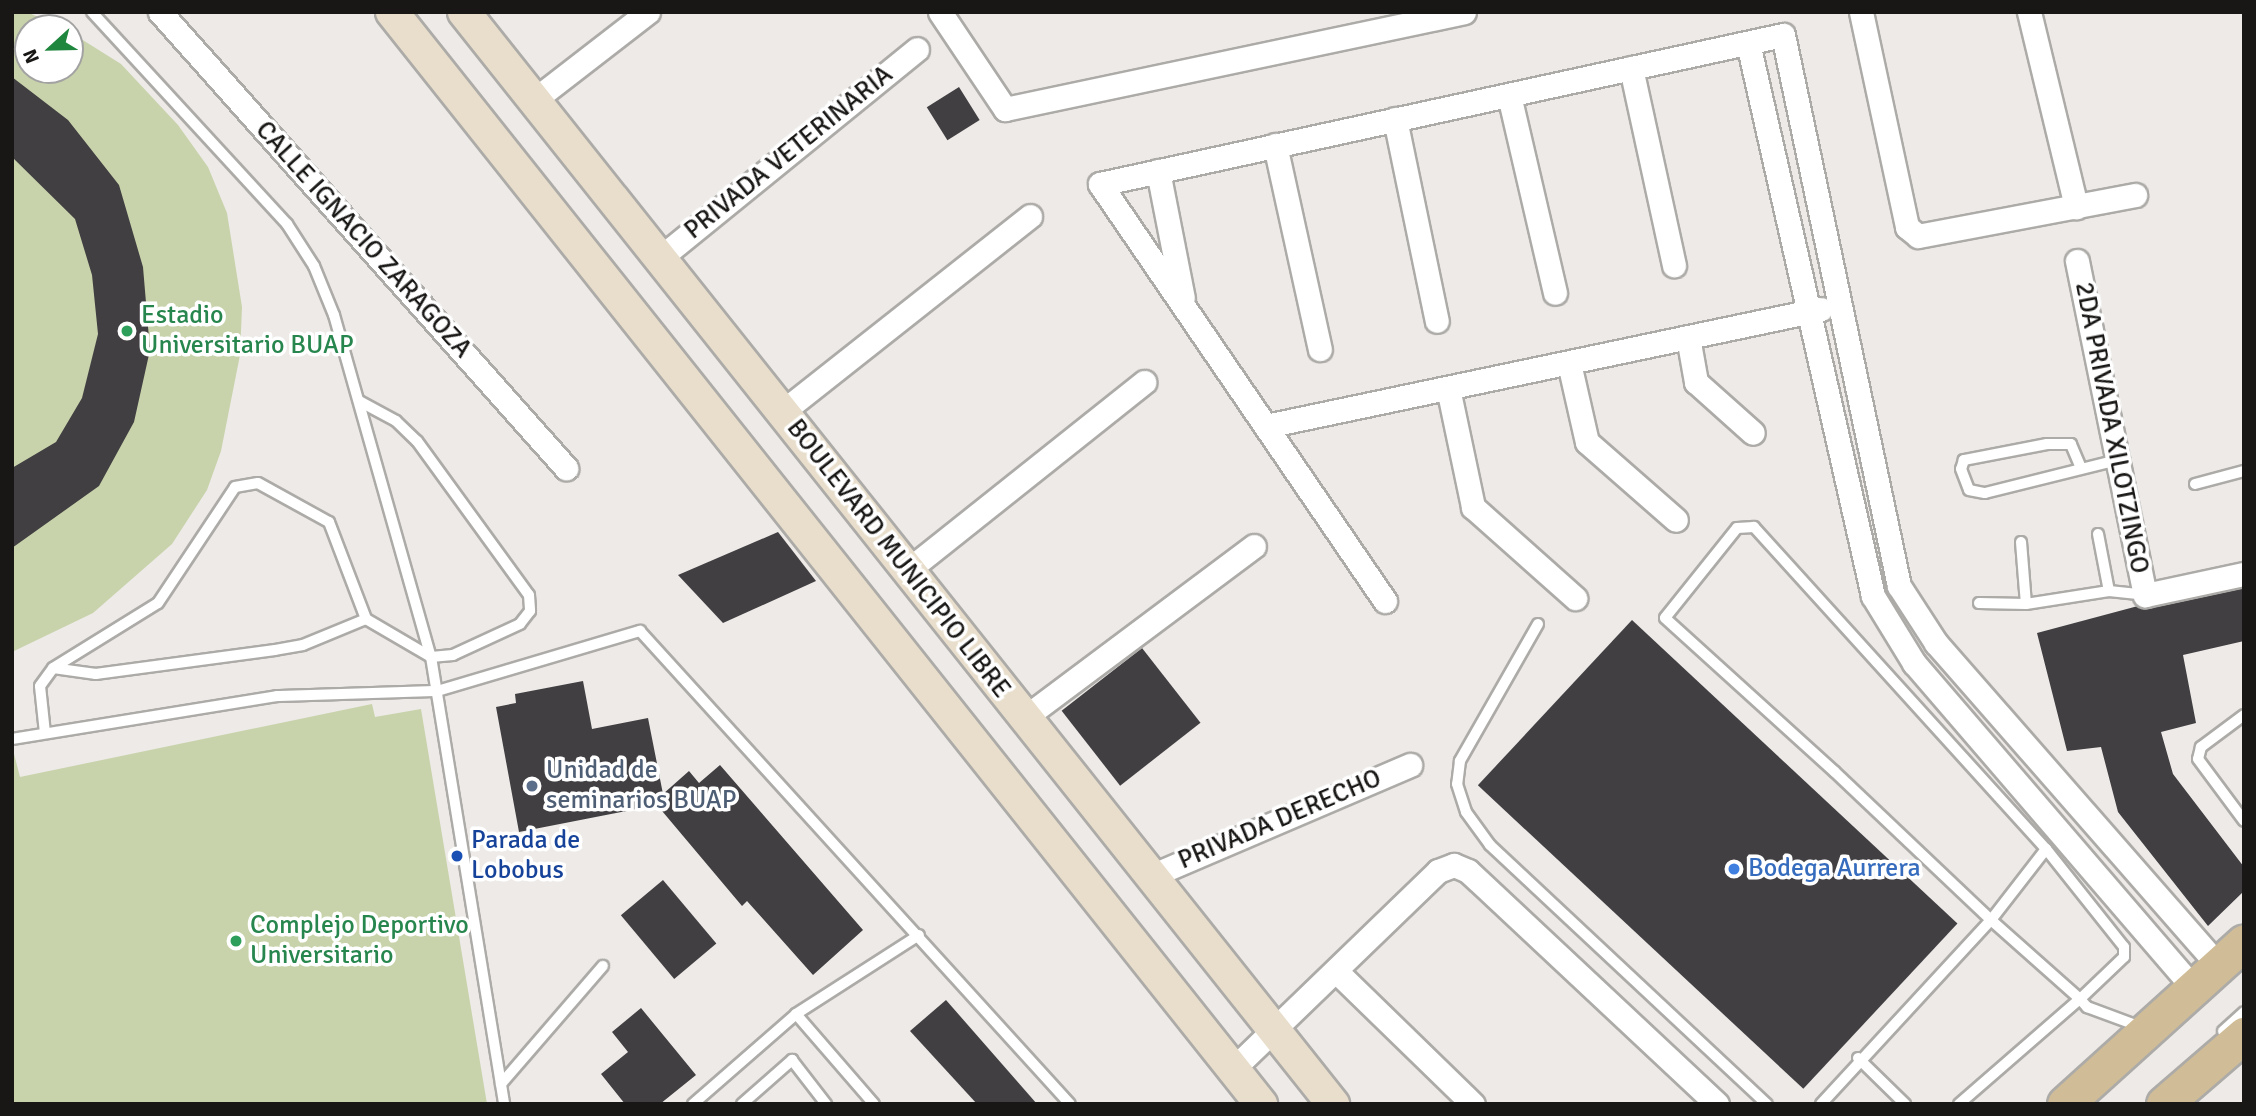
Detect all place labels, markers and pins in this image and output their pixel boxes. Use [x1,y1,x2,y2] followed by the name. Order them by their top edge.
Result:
[141,300,354,362] place label: Estadio Universitario BUAP
[119,323,135,339] marker: Estadio Universitario BUAP
[546,755,736,816] place label: Unidad de seminarios BUAP
[524,778,540,794] marker: Unidad de seminarios BUAP
[471,825,580,886] place label: Parada de Lobobus
[449,848,465,864] marker: Parada de Lobobus
[1748,853,1921,885] place label: Bodega Aurrera
[1726,861,1742,877] marker: Bodega Aurrera
[250,910,469,972] place label: Complejo Deportivo Universitario
[228,933,244,949] marker: Complejo Deportivo Universitario

